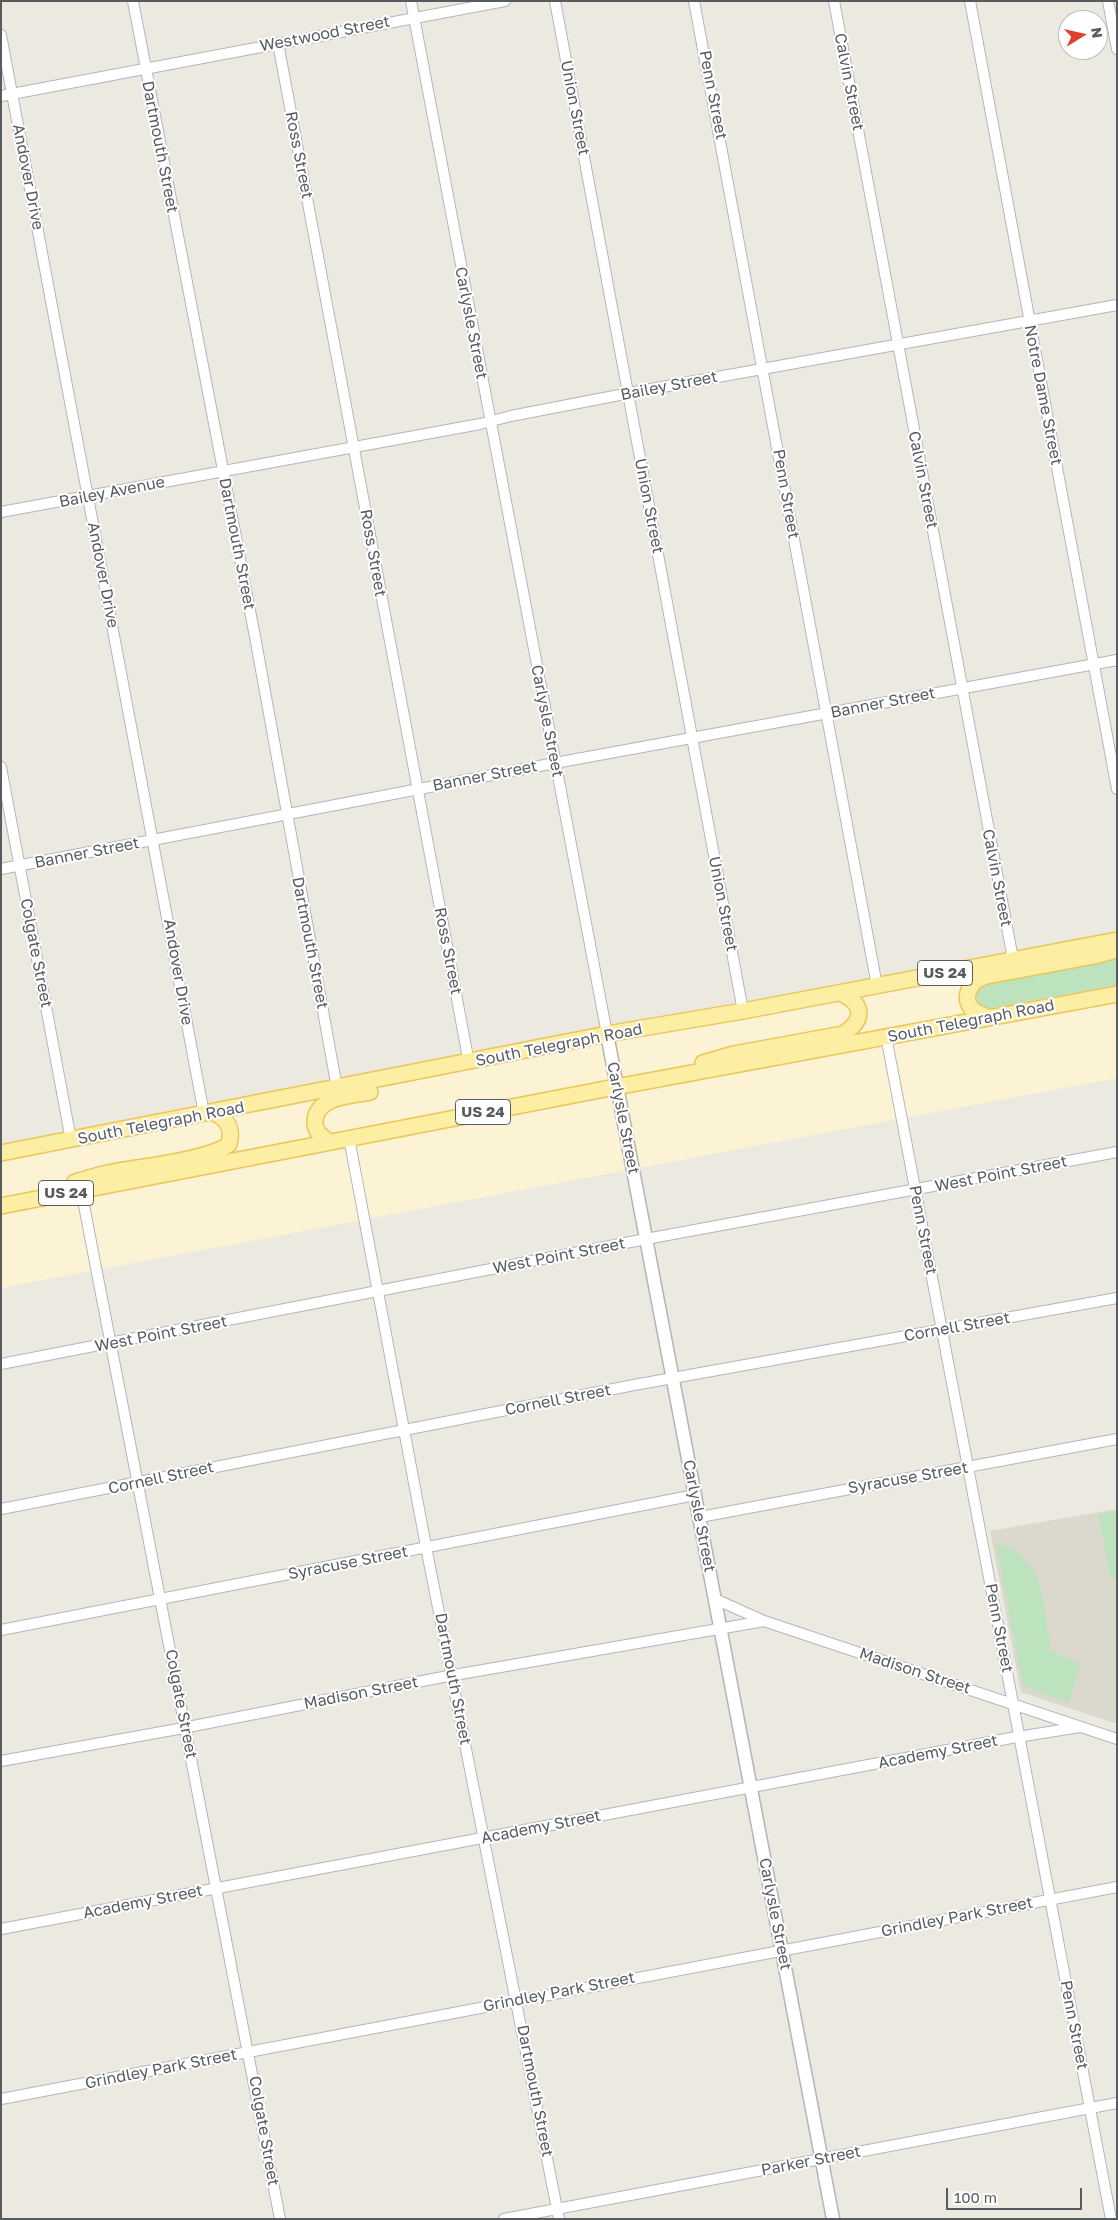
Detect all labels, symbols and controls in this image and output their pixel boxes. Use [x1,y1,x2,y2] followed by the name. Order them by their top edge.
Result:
[1058,10,1108,60] north arrow
[258,12,392,56] street label: Westwood Street
[1088,26,1107,39] text: N
[830,31,868,133] street label: Calvin Street
[695,49,731,141] street label: Penn Street
[556,59,594,157] street label: Union Street
[138,79,182,215] street label: Dartmouth Street
[281,110,317,200] street label: Ross Street
[8,122,48,232] street label: Andover Drive
[451,265,491,381] street label: Carlysle Street
[1020,323,1066,467] street label: Notre Dame Street
[619,367,719,405] street label: Bailey Street
[904,429,942,531] street label: Calvin Street
[769,448,803,540] street label: Penn Street
[630,457,668,555] street label: Union Street
[57,472,167,512] street label: Bailey Avenue
[215,476,259,612] street label: Dartmouth Street
[356,508,390,598] street label: Ross Street
[83,520,123,630] street label: Andover Drive
[527,663,567,779] street label: Carlysle Street
[829,683,937,723] street label: Banner Street
[431,756,539,796] street label: Banner Street
[978,827,1016,929] street label: Calvin Street
[33,833,141,873] street label: Banner Street
[704,855,742,953] street label: Union Street
[288,875,332,1011] street label: Dartmouth Street
[16,897,56,1009] street label: Colgate Street
[430,906,466,996] street label: Ross Street
[159,917,197,1027] street label: Andover Drive
[918,960,972,986] road number: US 24
[886,995,1056,1047] street label: South Telegraph Road
[474,1019,644,1071] street label: South Telegraph Road
[603,1060,643,1176] street label: Carlysle Street
[76,1097,246,1149] street label: South Telegraph Road
[456,1100,510,1124] road number: US 24
[933,1152,1069,1196] street label: West Point Street
[38,1180,94,1206] road number: US 24
[905,1184,941,1276] street label: Penn Street
[491,1234,627,1278] street label: West Point Street
[902,1308,1012,1346] street label: Cornell Street
[93,1312,229,1356] street label: West Point Street
[503,1380,613,1420] street label: Cornell Street
[106,1457,216,1499] street label: Cornell Street
[679,1458,719,1574] street label: Carlysle Street
[846,1458,970,1498] street label: Syracuse Street
[286,1542,410,1584] street label: Syracuse Street
[981,1582,1017,1674] street label: Penn Street
[431,1611,475,1747] street label: Dartmouth Street
[857,1644,973,1698] street label: Madison Street
[161,1648,201,1760] street label: Colgate Street
[302,1672,420,1714] street label: Madison Street
[876,1731,1000,1773] street label: Academy Street
[479,1806,603,1848] street label: Academy Street
[755,1856,795,1972] street label: Carlysle Street
[81,1881,205,1923] street label: Academy Street
[879,1893,1035,1941] street label: Grindley Park Street
[481,1968,637,2016] street label: Grindley Park Street
[1056,1979,1092,2071] street label: Penn Street
[513,2023,557,2159] street label: Dartmouth Street
[83,2045,239,2093] street label: Grindley Park Street
[245,2075,283,2187] street label: Colgate Street
[759,2142,863,2180] street label: Parker Street
[948,2178,1084,2210] scale bar
[954,2188,997,2206] text: 100 m

